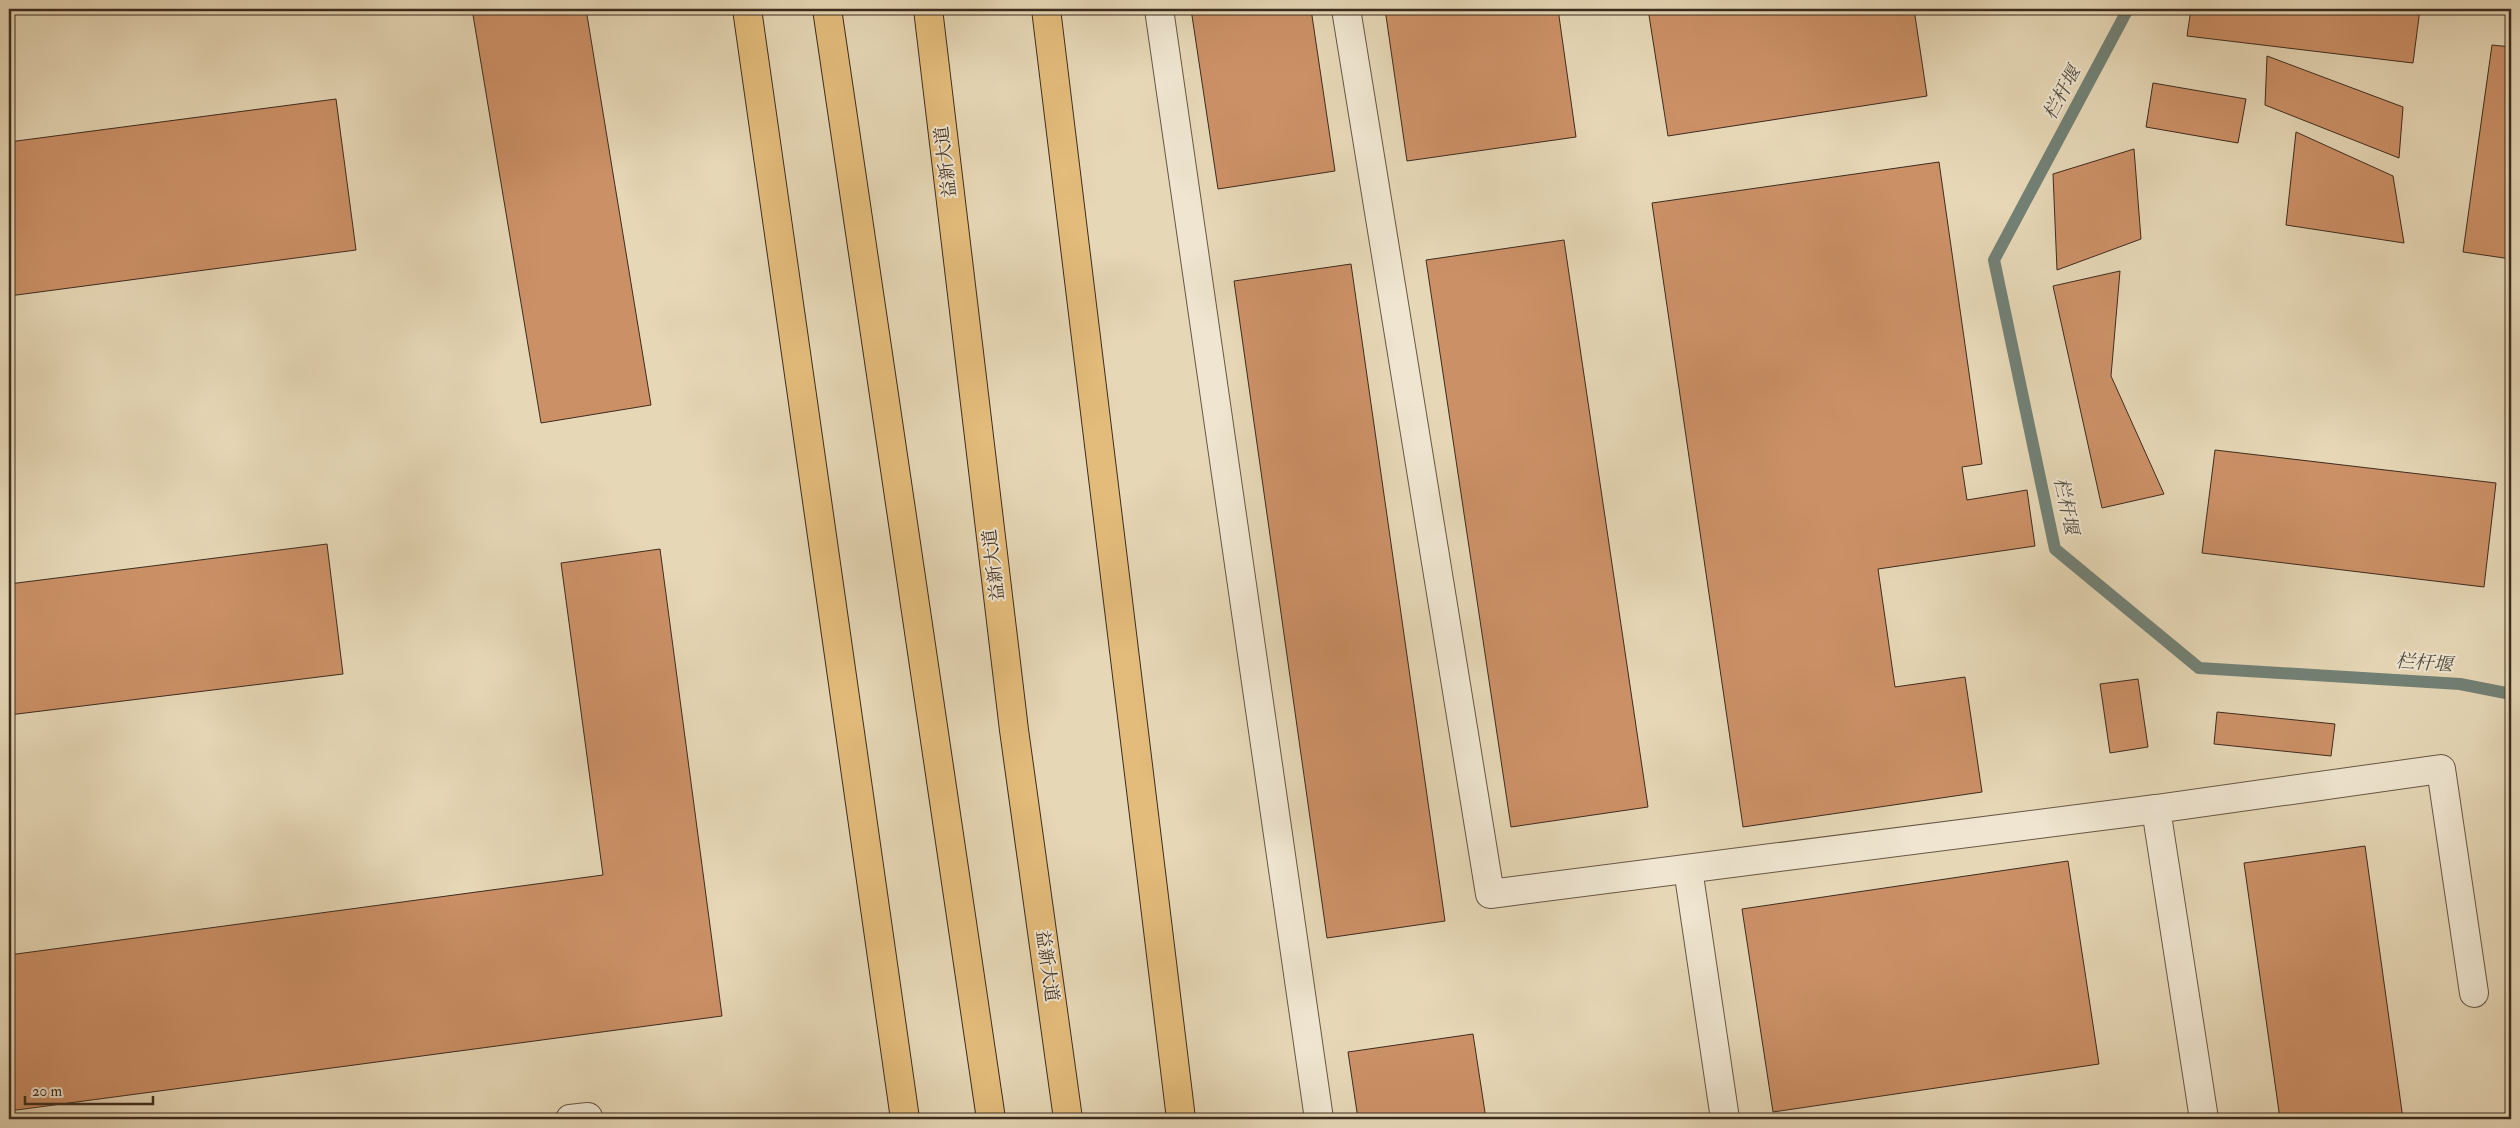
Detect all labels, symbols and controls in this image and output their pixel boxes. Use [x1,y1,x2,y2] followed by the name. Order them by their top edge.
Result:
[2038,60,2087,124] water label: 栏杆堰
[930,125,962,199] street label: 益新大道
[2048,476,2084,539] water label: 栏杆堰
[978,528,1010,602] street label: 益新大道
[2395,649,2456,677] water label: 栏杆堰
[1031,929,1063,1003] street label: 益新大道
[25,1073,152,1105] scale bar
[32,1082,62,1101] text: 20 m

